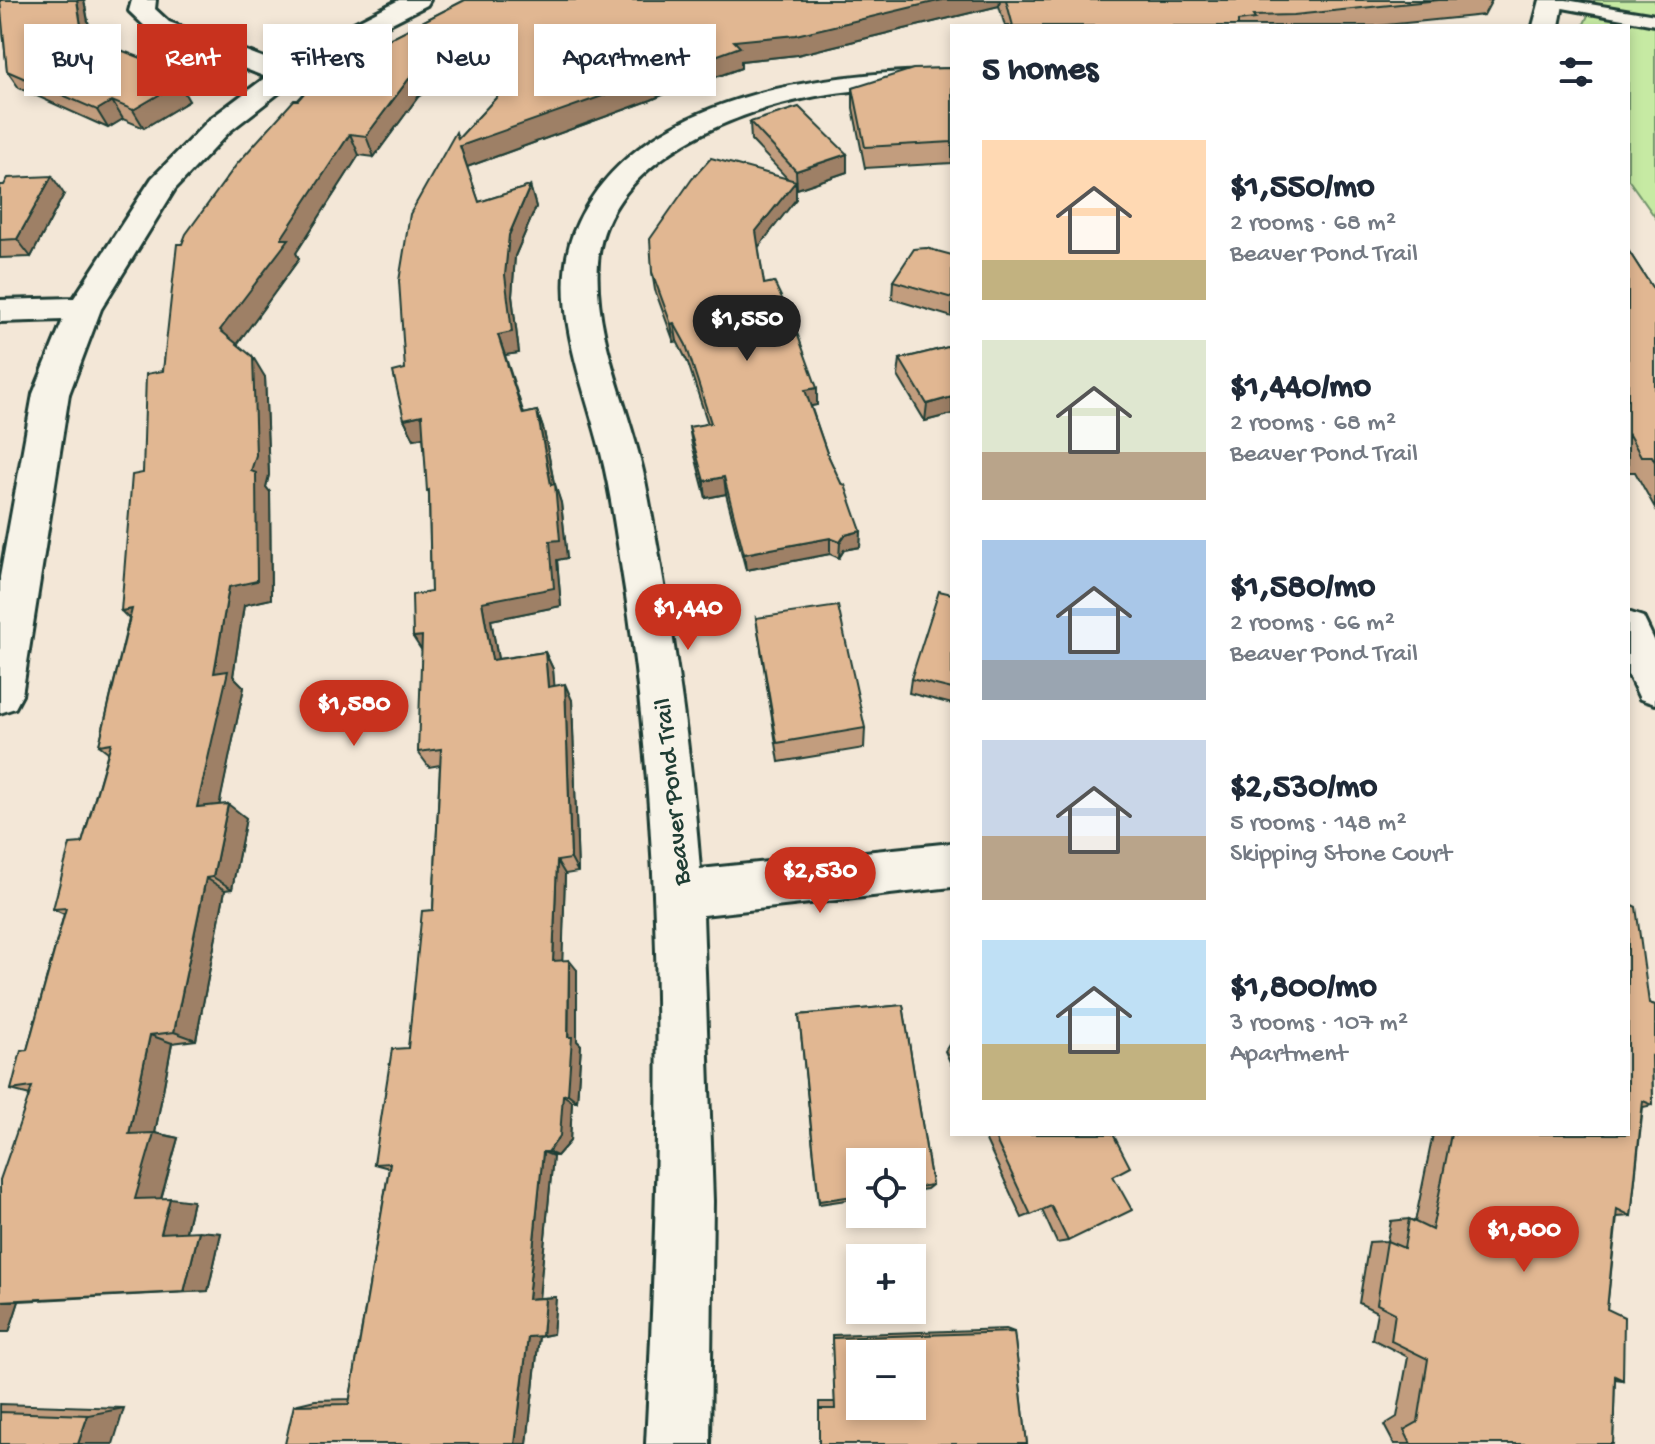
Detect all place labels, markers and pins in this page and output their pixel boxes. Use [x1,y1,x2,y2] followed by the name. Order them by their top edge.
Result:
[682,295,812,363] pin: $1,550
[623,584,753,652] pin: $1,440
[289,680,419,748] pin: $1,580
[755,847,885,915] pin: $2,530
[1459,1206,1589,1274] pin: $1,800

